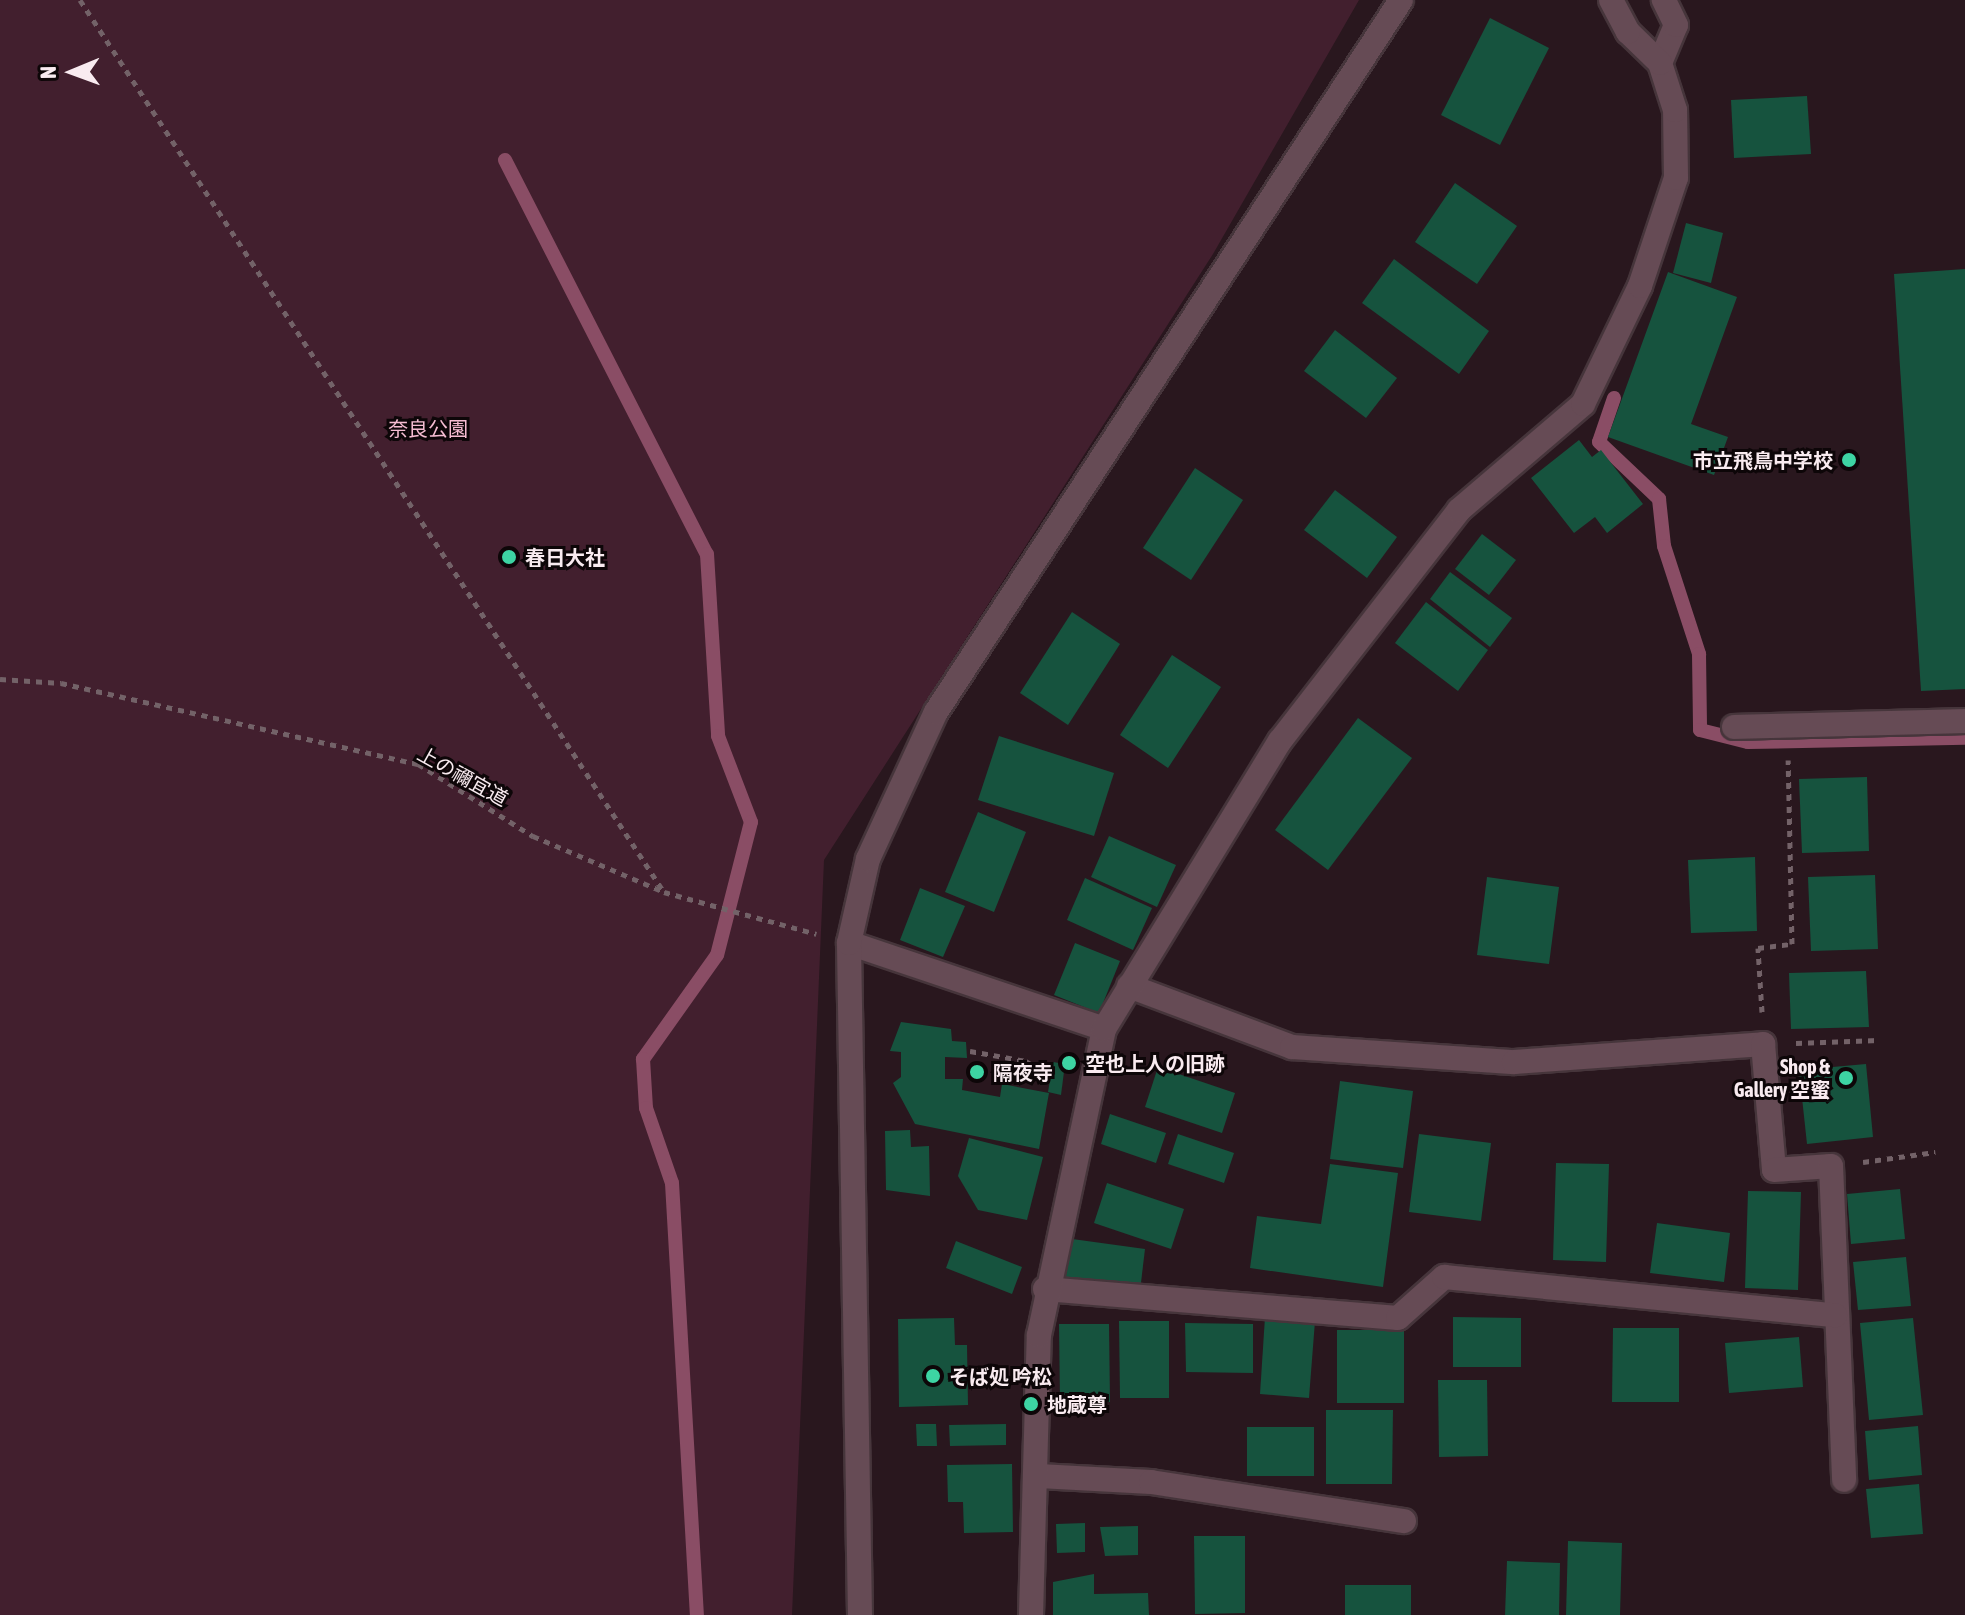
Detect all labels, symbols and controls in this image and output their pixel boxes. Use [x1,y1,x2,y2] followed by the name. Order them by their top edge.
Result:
[32,32,112,112] north arrow
[35,66,61,79] text: N
[388,416,468,440] park label: 奈良公園
[1693,448,1833,472] place label: 市立飛鳥中学校
[1840,451,1858,469] marker: 市立飛鳥中学校
[525,545,605,569] place label: 春日大社
[500,548,518,566] marker: 春日大社
[413,741,513,811] street label: 上の禰宜道
[1085,1051,1225,1075] place label: 空也上人の旧跡
[1060,1054,1078,1072] marker: 空也上人の旧跡
[1734,1054,1830,1101] place label: Shop & Gallery 空蜜
[993,1060,1053,1084] place label: 隔夜寺
[968,1063,986,1081] marker: 隔夜寺
[1837,1069,1855,1087] marker: Shop & Gallery 空蜜
[949,1364,1052,1388] place label: そば処 吟松
[924,1367,942,1385] marker: そば処 吟松
[1047,1392,1107,1416] place label: 地蔵尊
[1022,1395,1040,1413] marker: 地蔵尊

